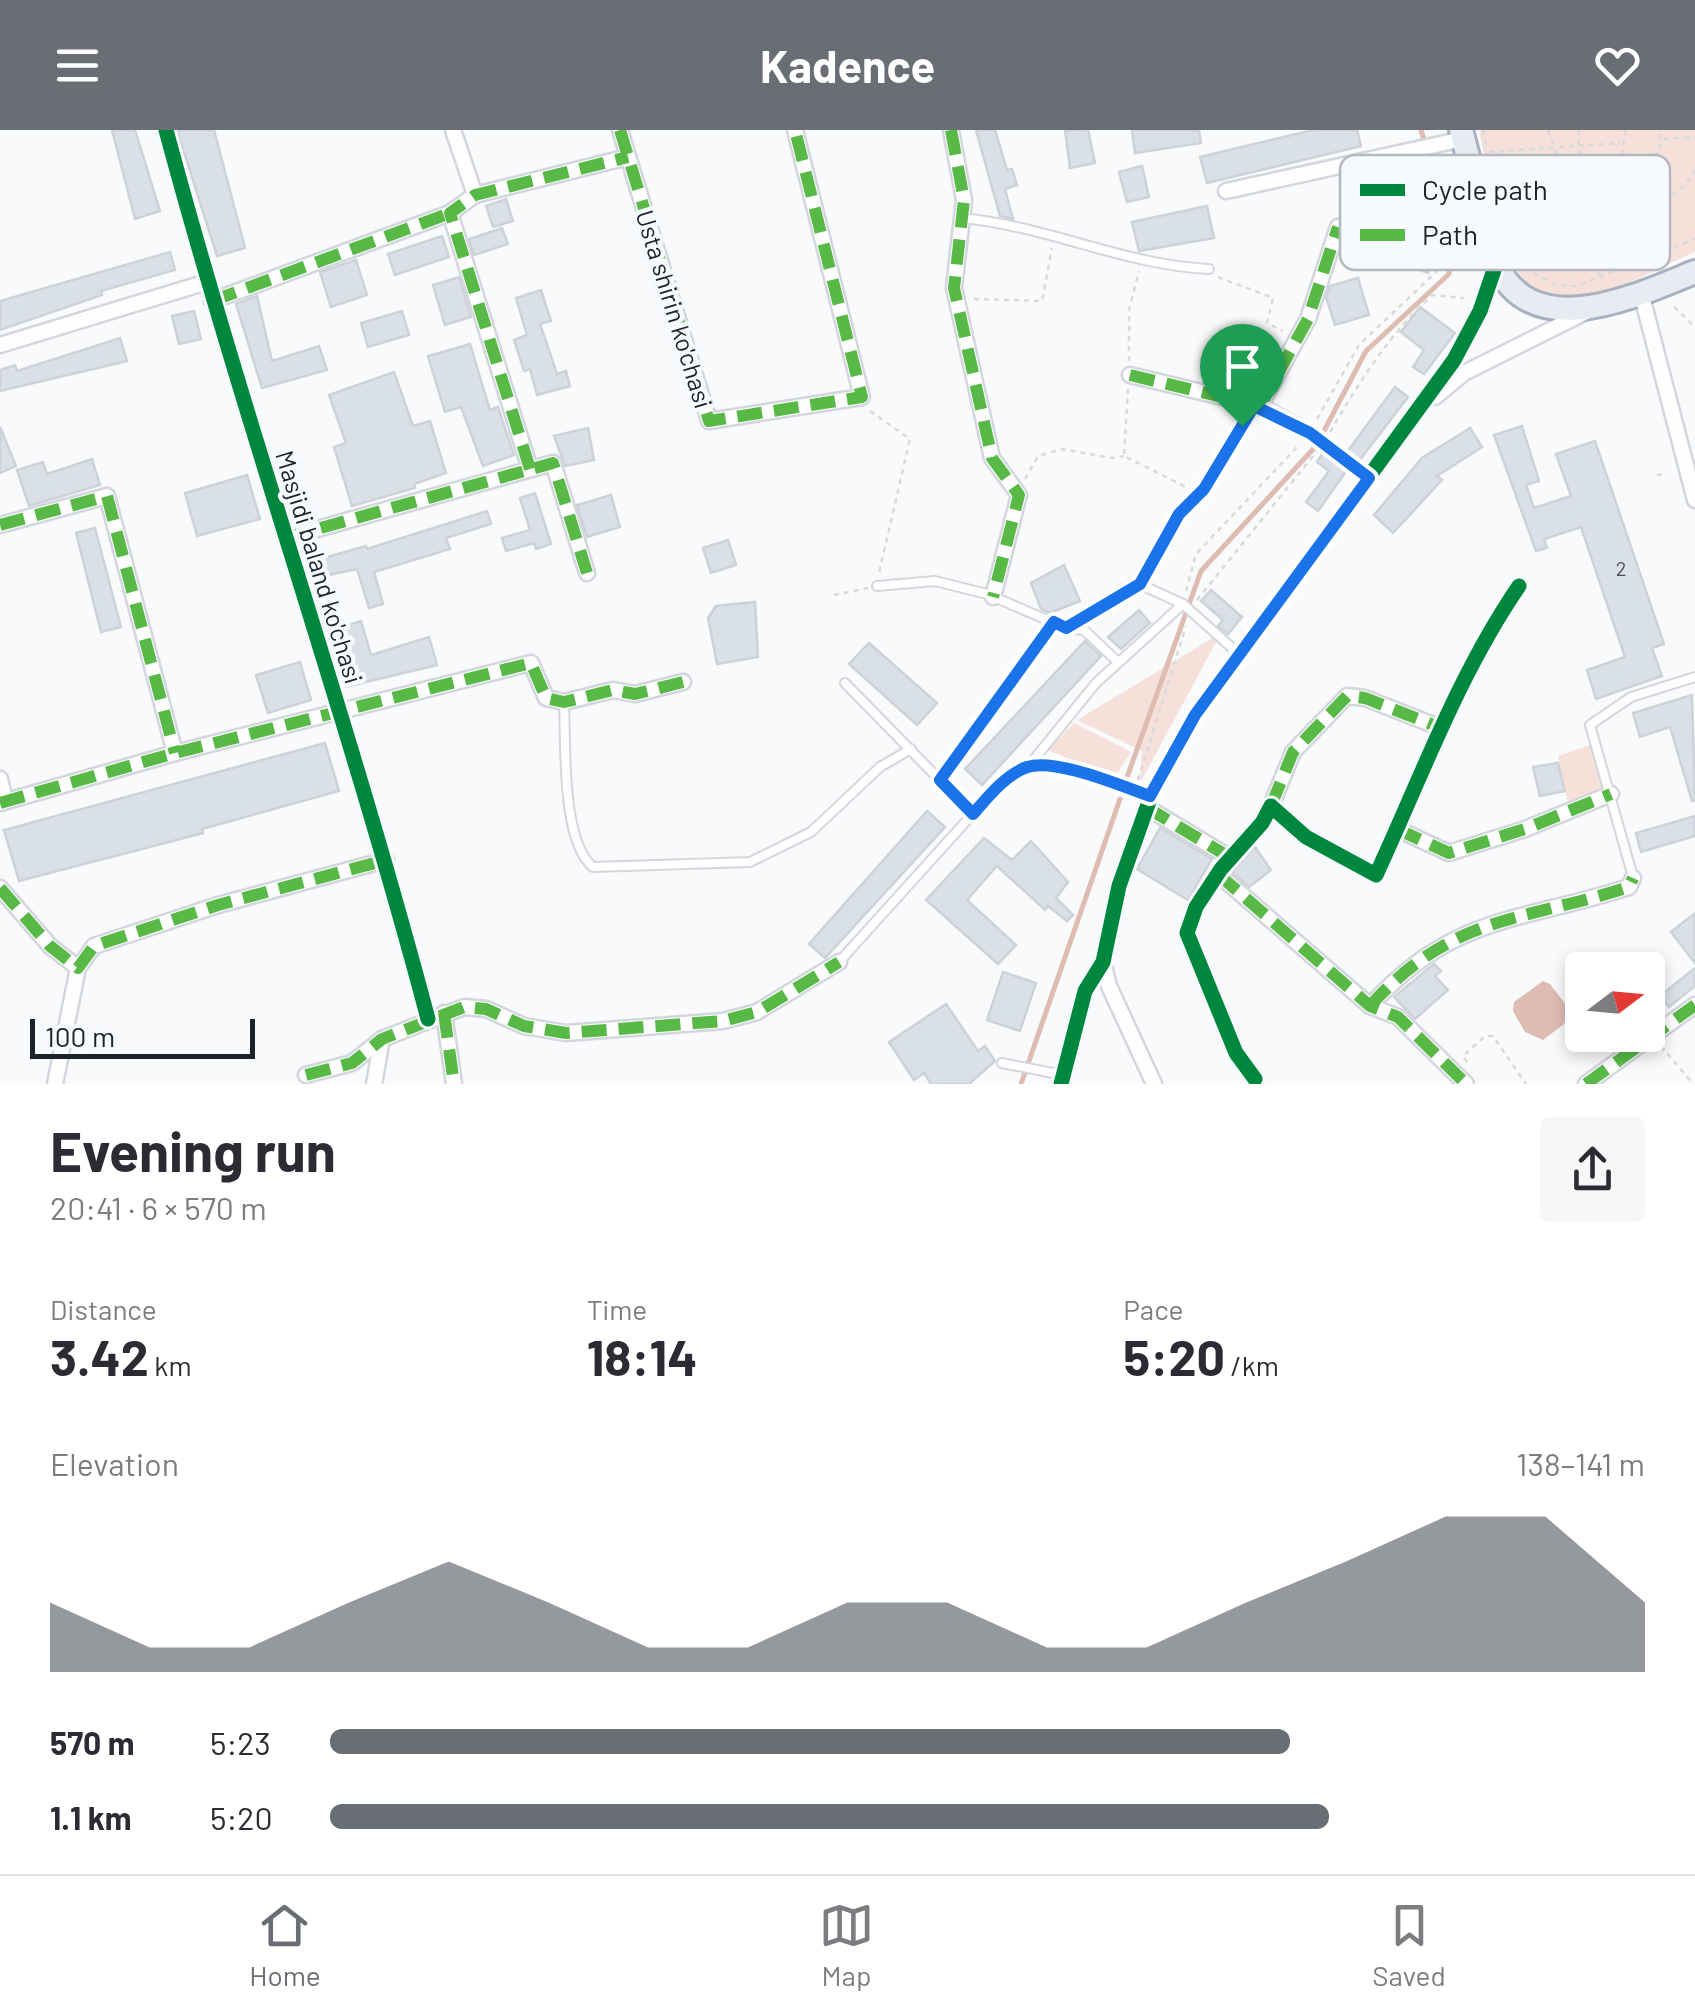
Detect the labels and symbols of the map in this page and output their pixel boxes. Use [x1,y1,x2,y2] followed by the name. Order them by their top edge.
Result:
[1340,155,1670,270] legend
[1422,172,1548,206] text: Cycle path
[631,206,719,412] street label: Usta shirin ko'chasi
[1422,217,1478,251] text: Path
[1200,324,1285,427] pin
[270,447,370,687] street label: Masjidi baland ko'chasi
[1616,556,1626,580] house number: 2
[1565,952,1665,1052] north arrow
[30,1014,255,1058] scale bar

